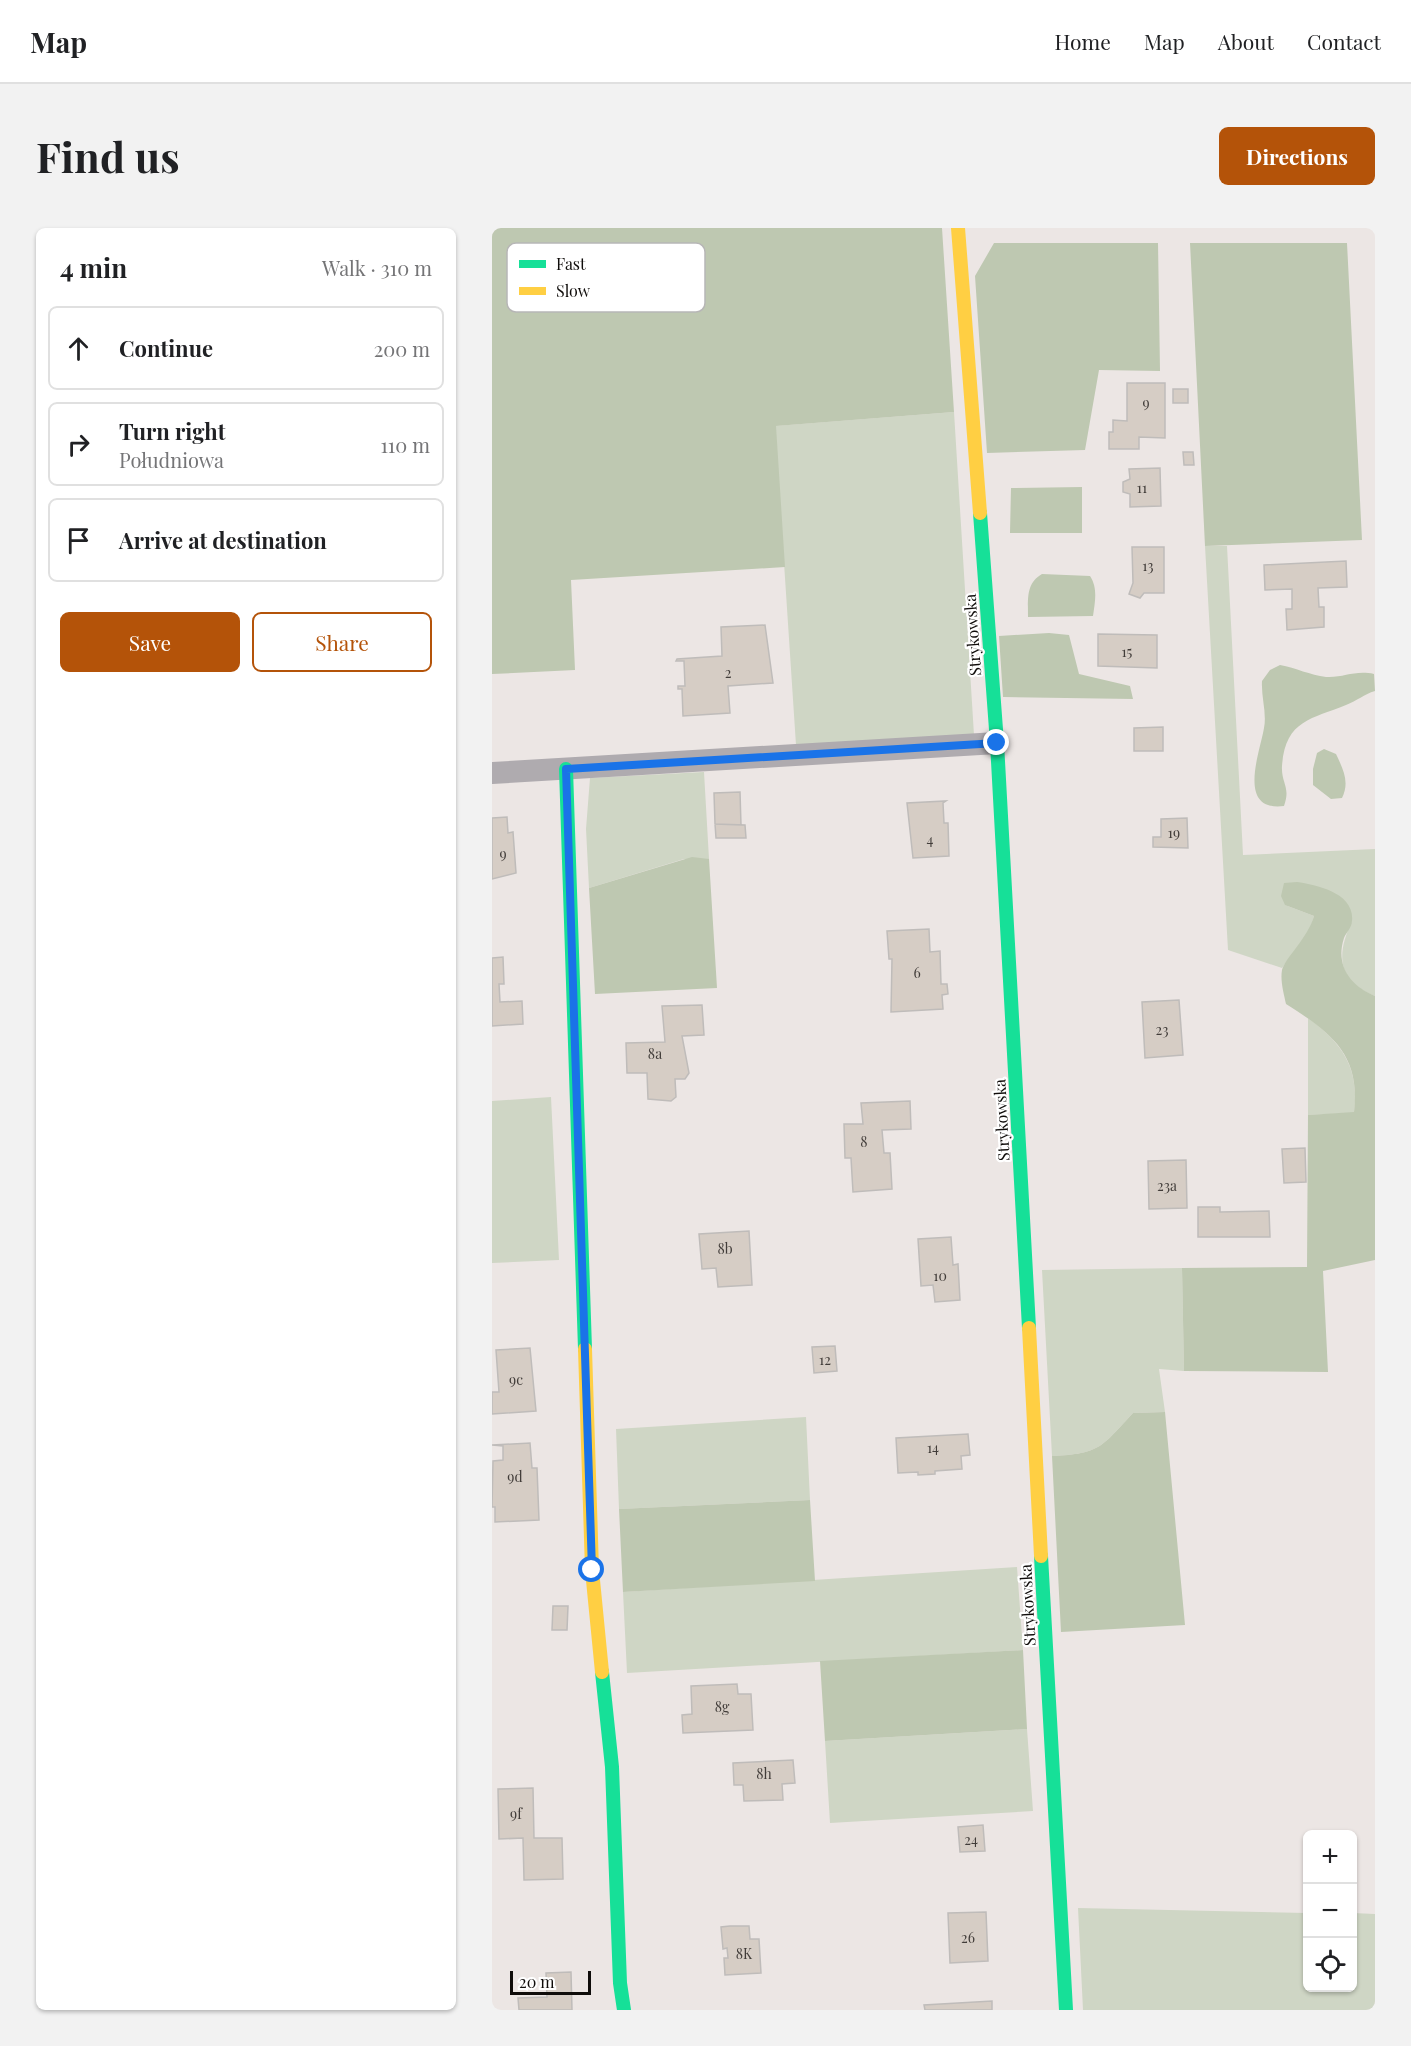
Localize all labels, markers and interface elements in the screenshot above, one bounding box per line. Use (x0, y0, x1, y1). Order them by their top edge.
text: Map (30, 23, 87, 60)
text: Home (1055, 27, 1111, 55)
text: Map (1144, 27, 1185, 55)
text: About (1218, 27, 1274, 55)
text: Contact (1307, 27, 1381, 55)
button: Directions (1219, 127, 1375, 185)
text: Find us (36, 128, 180, 184)
legend (507, 243, 705, 312)
text: 4 min (60, 250, 127, 285)
text: Fast (556, 253, 586, 274)
text: Walk · 310 m (322, 254, 432, 281)
text: Slow (556, 280, 591, 301)
icon: ahead (62, 332, 95, 365)
text: Continue (119, 333, 213, 363)
text: 200 m (374, 335, 430, 362)
house number: 9 (1142, 393, 1150, 412)
text: Turn right (119, 416, 225, 446)
icon: right (62, 428, 95, 461)
text: 110 m (380, 431, 430, 458)
text: Południowa (119, 446, 224, 473)
house number: 11 (1137, 478, 1147, 497)
icon: arrive (62, 524, 95, 557)
text: Arrive at destination (119, 525, 327, 555)
house number: 13 (1142, 556, 1154, 575)
street label: Strykowska (959, 593, 985, 677)
button: Save (60, 612, 240, 672)
button: Share (252, 612, 432, 672)
house number: 15 (1122, 642, 1133, 661)
house number: 2 (725, 663, 732, 682)
route end (983, 729, 1009, 755)
house number: 19 (1168, 823, 1180, 842)
house number: 4 (927, 830, 934, 849)
house number: 9 (499, 844, 507, 863)
house number: 6 (913, 963, 921, 982)
house number: 23 (1155, 1020, 1169, 1039)
house number: 8a (648, 1044, 662, 1063)
street label: Strykowska (988, 1078, 1014, 1162)
house number: 8 (860, 1132, 868, 1151)
house number: 23a (1157, 1176, 1177, 1195)
house number: 8b (717, 1239, 733, 1258)
house number: 10 (933, 1266, 947, 1285)
house number: 12 (819, 1350, 831, 1369)
house number: 9c (509, 1370, 523, 1389)
house number: 14 (927, 1438, 939, 1457)
house number: 9d (507, 1467, 523, 1486)
route start (578, 1556, 604, 1582)
street label: Strykowska (1014, 1563, 1040, 1647)
house number: 8g (715, 1697, 730, 1716)
house number: 8h (756, 1764, 773, 1783)
house number: 9f (510, 1804, 523, 1823)
house number: 24 (964, 1830, 978, 1849)
map controls (1303, 1830, 1357, 1992)
button: + (1303, 1830, 1357, 1884)
button: − (1303, 1884, 1357, 1938)
house number: 26 (961, 1928, 975, 1947)
button: locate (1303, 1938, 1357, 1992)
house number: 8K (736, 1944, 753, 1963)
scale bar (510, 1968, 591, 1996)
text: 20 m (519, 1971, 554, 1992)

